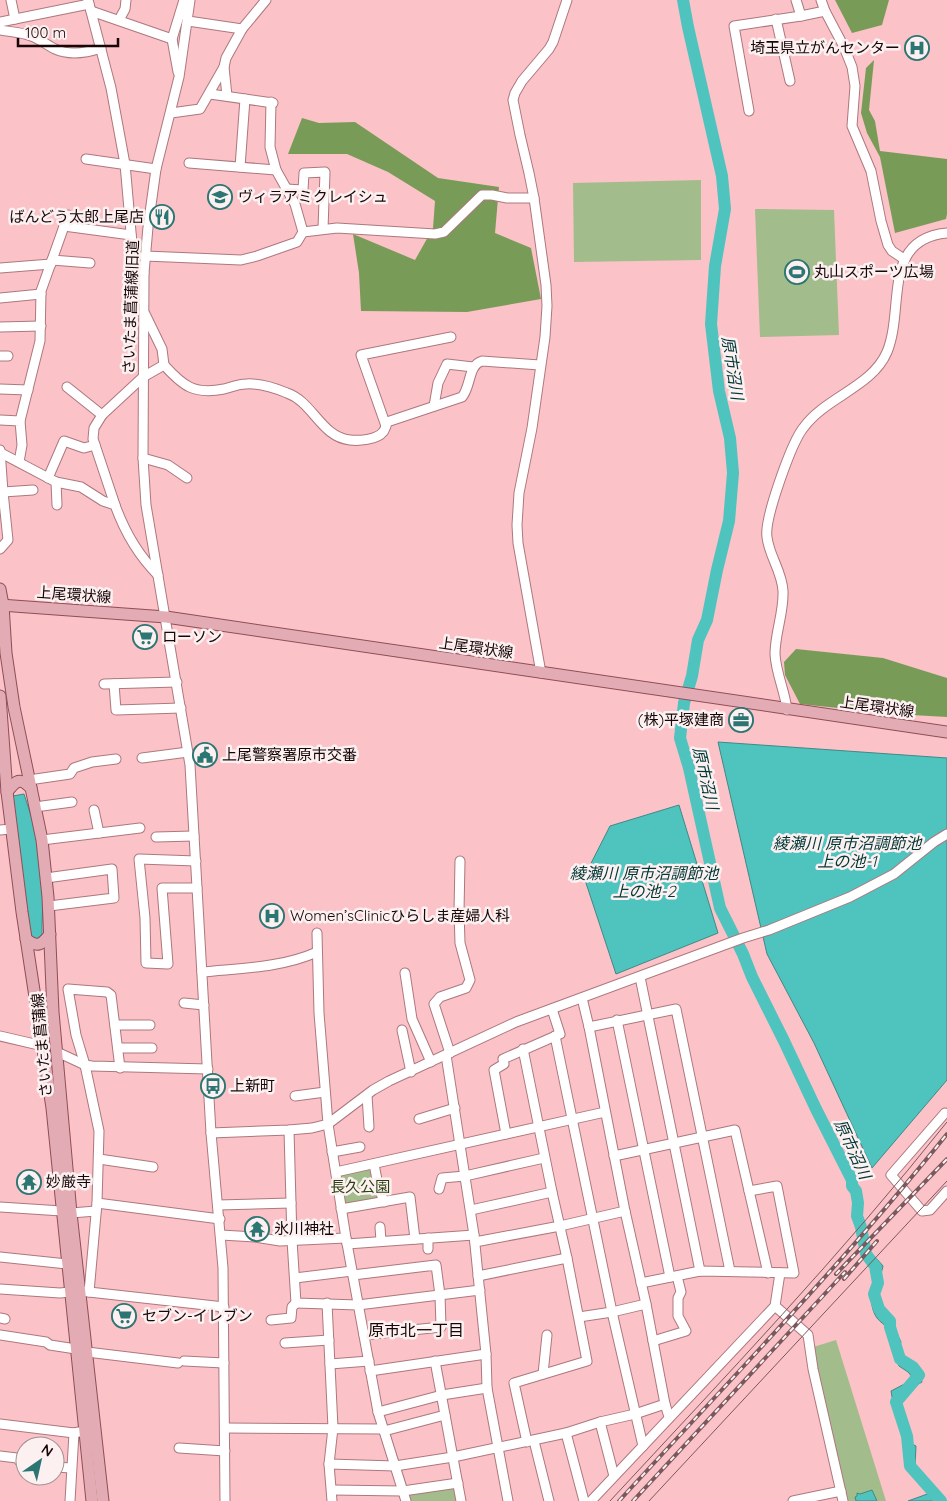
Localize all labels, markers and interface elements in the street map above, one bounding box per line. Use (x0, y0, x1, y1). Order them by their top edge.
scale bar (18, 15, 118, 47)
text: 100 m (25, 23, 66, 42)
hospital icon: 埼玉県立がんセンター (904, 35, 930, 61)
place label: 埼玉県立がんセンター (750, 38, 900, 57)
school or university icon: ヴィラアミクレイシュ (207, 184, 233, 210)
place label: ヴィラアミクレイシュ (238, 187, 388, 206)
restaurant icon: ばんどう太郎上尾店 (149, 204, 175, 230)
place label: ばんどう太郎上尾店 (9, 207, 144, 226)
street label: さいたま菖蒲線旧道 (119, 239, 142, 375)
sports icon: 丸山スポーツ広場 (784, 259, 810, 285)
place label: 丸山スポーツ広場 (814, 262, 934, 281)
water label: 原市沼川 (718, 335, 748, 403)
street label: 上尾環状線 (36, 582, 112, 607)
supermarket icon: ローソン (132, 624, 158, 650)
place label: ローソン (162, 627, 222, 646)
street label: 上尾環状線 (438, 633, 515, 662)
street label: 上尾環状線 (839, 692, 916, 721)
office icon: (株)平塚建商 (728, 707, 754, 733)
place label: (株)平塚建商 (638, 710, 724, 729)
public building icon: 上尾警察署原市交番 (192, 742, 218, 768)
place label: 上尾警察署原市交番 (222, 745, 357, 764)
water label: 原市沼川 (689, 745, 723, 813)
water label: 綾瀬川 原市沼調節池 上の池-1 (773, 833, 923, 871)
water label: 綾瀬川 原市沼調節池 上の池-2 (570, 863, 720, 901)
hospital icon: Women’sClinicひらしま産婦人科 (259, 903, 285, 929)
place label: Women’sClinicひらしま産婦人科 (290, 906, 510, 925)
street label: さいたま菖蒲線 (27, 992, 56, 1098)
bus stop icon: 上新町 (200, 1073, 226, 1099)
place label: 上新町 (230, 1076, 275, 1095)
water label: 原市沼川 (830, 1116, 876, 1184)
temple icon: 妙厳寺 (16, 1169, 42, 1195)
place label: 妙厳寺 (46, 1172, 91, 1191)
park label: 長久公園 (330, 1177, 390, 1196)
temple icon: 氷川神社 (244, 1216, 270, 1242)
place label: 氷川神社 (274, 1219, 334, 1238)
supermarket icon: セブン-イレブン (111, 1303, 137, 1329)
place label: セブン-イレブン (142, 1306, 253, 1325)
district label: 原市北一丁目 (368, 1320, 464, 1340)
north arrow (15, 1436, 65, 1486)
text: N (38, 1440, 57, 1461)

